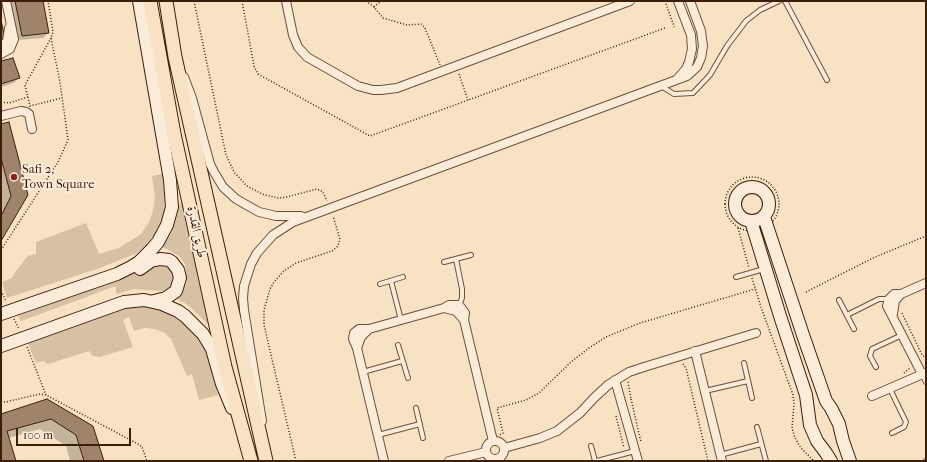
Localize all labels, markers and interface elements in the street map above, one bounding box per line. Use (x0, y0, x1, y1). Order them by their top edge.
place label: Safi 2, Town Square (22, 162, 95, 193)
marker: Safi 2, Town Square (9, 172, 19, 182)
street label: طريق القدرة (183, 205, 209, 259)
scale bar (18, 420, 133, 446)
text: 100 m (23, 428, 53, 442)

